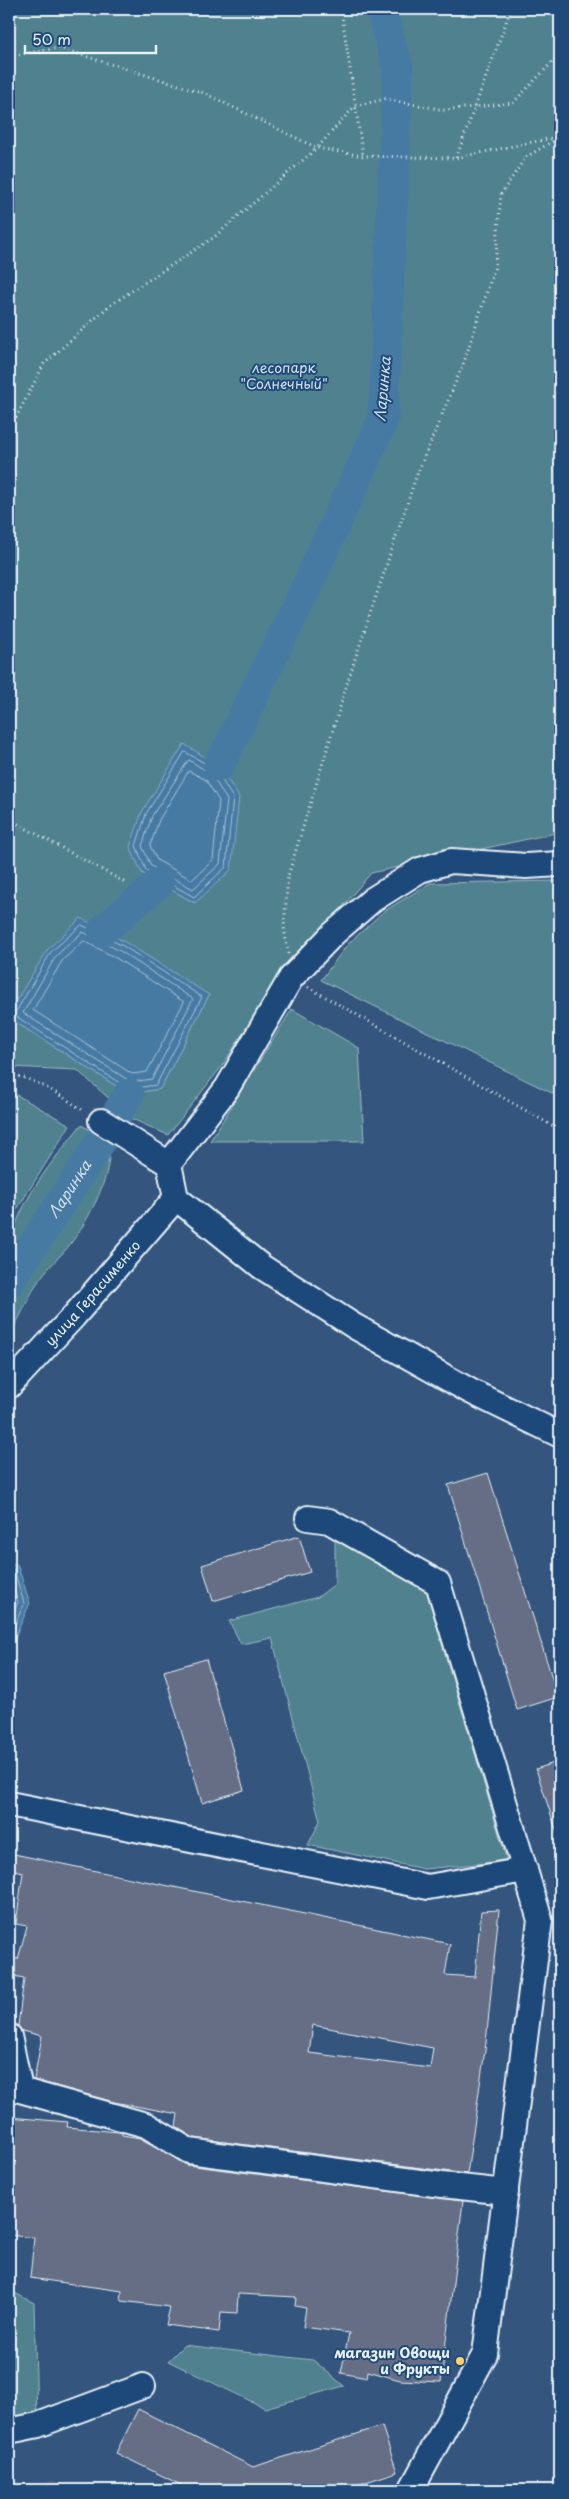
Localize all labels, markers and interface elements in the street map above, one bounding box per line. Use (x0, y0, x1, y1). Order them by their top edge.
scale bar (25, 22, 156, 54)
text: 50 m (32, 27, 71, 50)
water label: Ларинка (367, 355, 396, 422)
park label: лесопарк "Солнечный" (240, 357, 328, 394)
water label: Ларинка (41, 1154, 96, 1222)
street label: улица Герасименко (40, 1235, 145, 1351)
place label: магазин Овощи и Фрукты (334, 2342, 450, 2379)
marker: магазин Овощи и Фрукты (454, 2355, 466, 2367)

